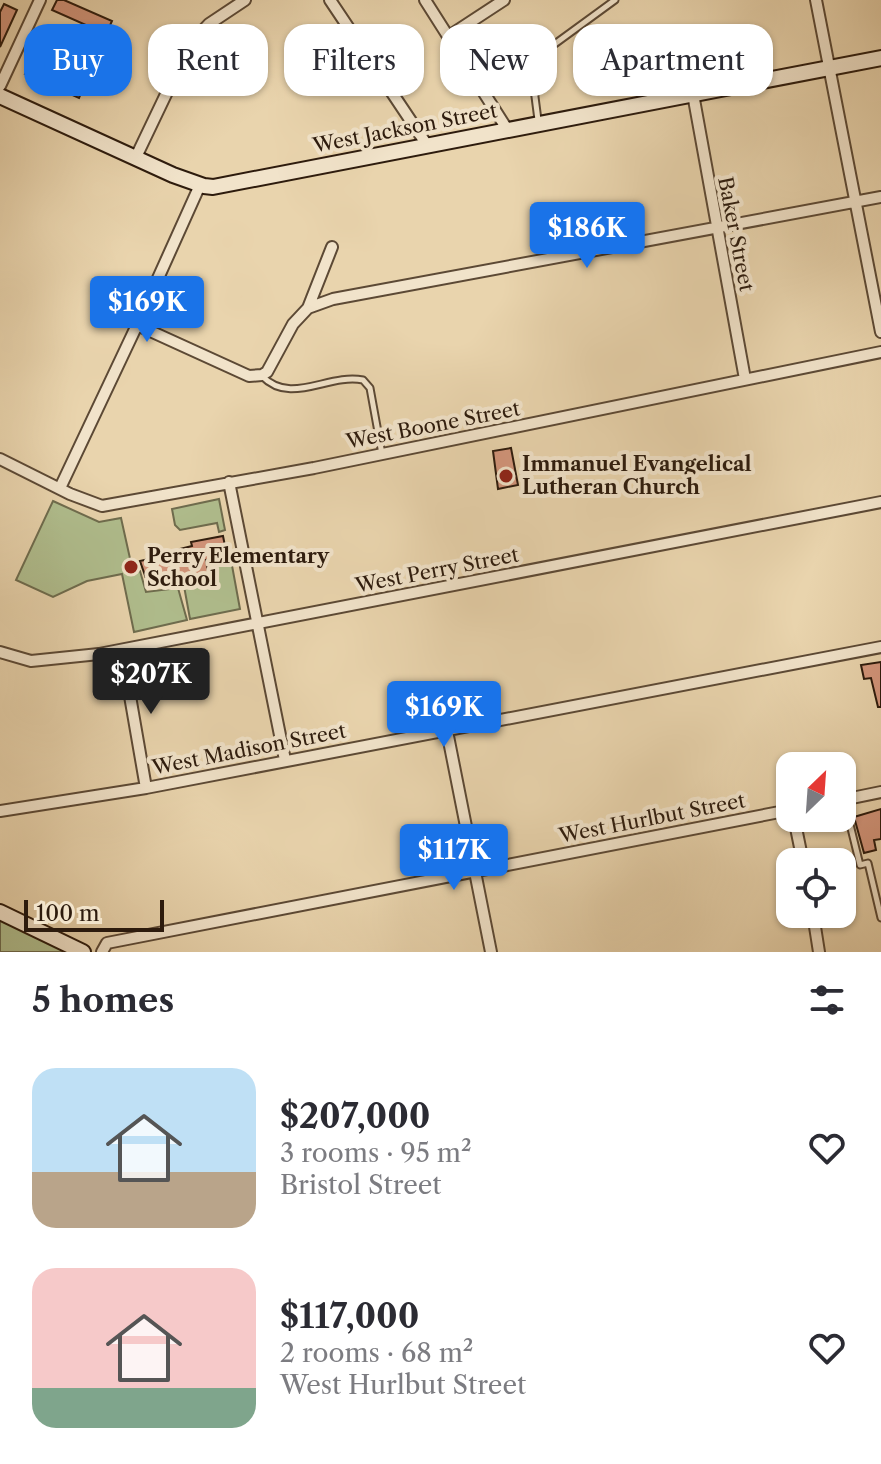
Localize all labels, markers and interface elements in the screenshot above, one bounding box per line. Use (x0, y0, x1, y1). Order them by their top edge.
chip: Buy (24, 24, 132, 96)
chip: Rent (148, 24, 268, 96)
chip: Filters (284, 24, 424, 96)
chip: New (440, 24, 557, 96)
chip: Apartment (573, 24, 773, 96)
street label: West Jackson Street (310, 98, 499, 158)
street label: Baker Street (713, 175, 759, 293)
pin: $186K (531, 202, 643, 270)
text: $186K (548, 212, 626, 244)
pin: $169K (91, 276, 203, 344)
text: $169K (108, 286, 186, 318)
street label: West Boone Street (343, 396, 522, 454)
place label: Immanuel Evangelical Lutheran Church (522, 452, 752, 499)
marker: Immanuel Evangelical Lutheran Church (497, 467, 515, 485)
street label: West Perry Street (352, 542, 521, 598)
place label: Perry Elementary School (147, 544, 330, 591)
marker: Perry Elementary School (122, 558, 140, 576)
pin: $207K (95, 648, 207, 716)
text: $207K (111, 658, 191, 690)
pin: $169K (388, 681, 500, 749)
text: $169K (405, 691, 483, 723)
street label: West Madison Street (149, 718, 348, 780)
north arrow (776, 752, 856, 832)
map controls (776, 752, 856, 928)
street label: West Hurlbut Street (556, 788, 747, 848)
pin: $117K (398, 824, 510, 892)
text: $117K (418, 834, 490, 866)
button: locate (776, 848, 856, 928)
scale bar (24, 896, 164, 932)
text: 100 m (36, 900, 99, 927)
icon: filters (805, 978, 849, 1022)
text: 5 homes (32, 979, 174, 1021)
text: $207,000 (280, 1095, 431, 1137)
icon: home (96, 1100, 192, 1196)
icon: heart (805, 1126, 849, 1170)
text: 3 rooms · 95 m² (280, 1137, 472, 1169)
text: Bristol Street (280, 1169, 442, 1201)
text: $117,000 (280, 1295, 419, 1337)
icon: home (96, 1300, 192, 1396)
icon: heart (805, 1326, 849, 1370)
text: 2 rooms · 68 m² (280, 1337, 473, 1369)
text: West Hurlbut Street (280, 1369, 526, 1401)

